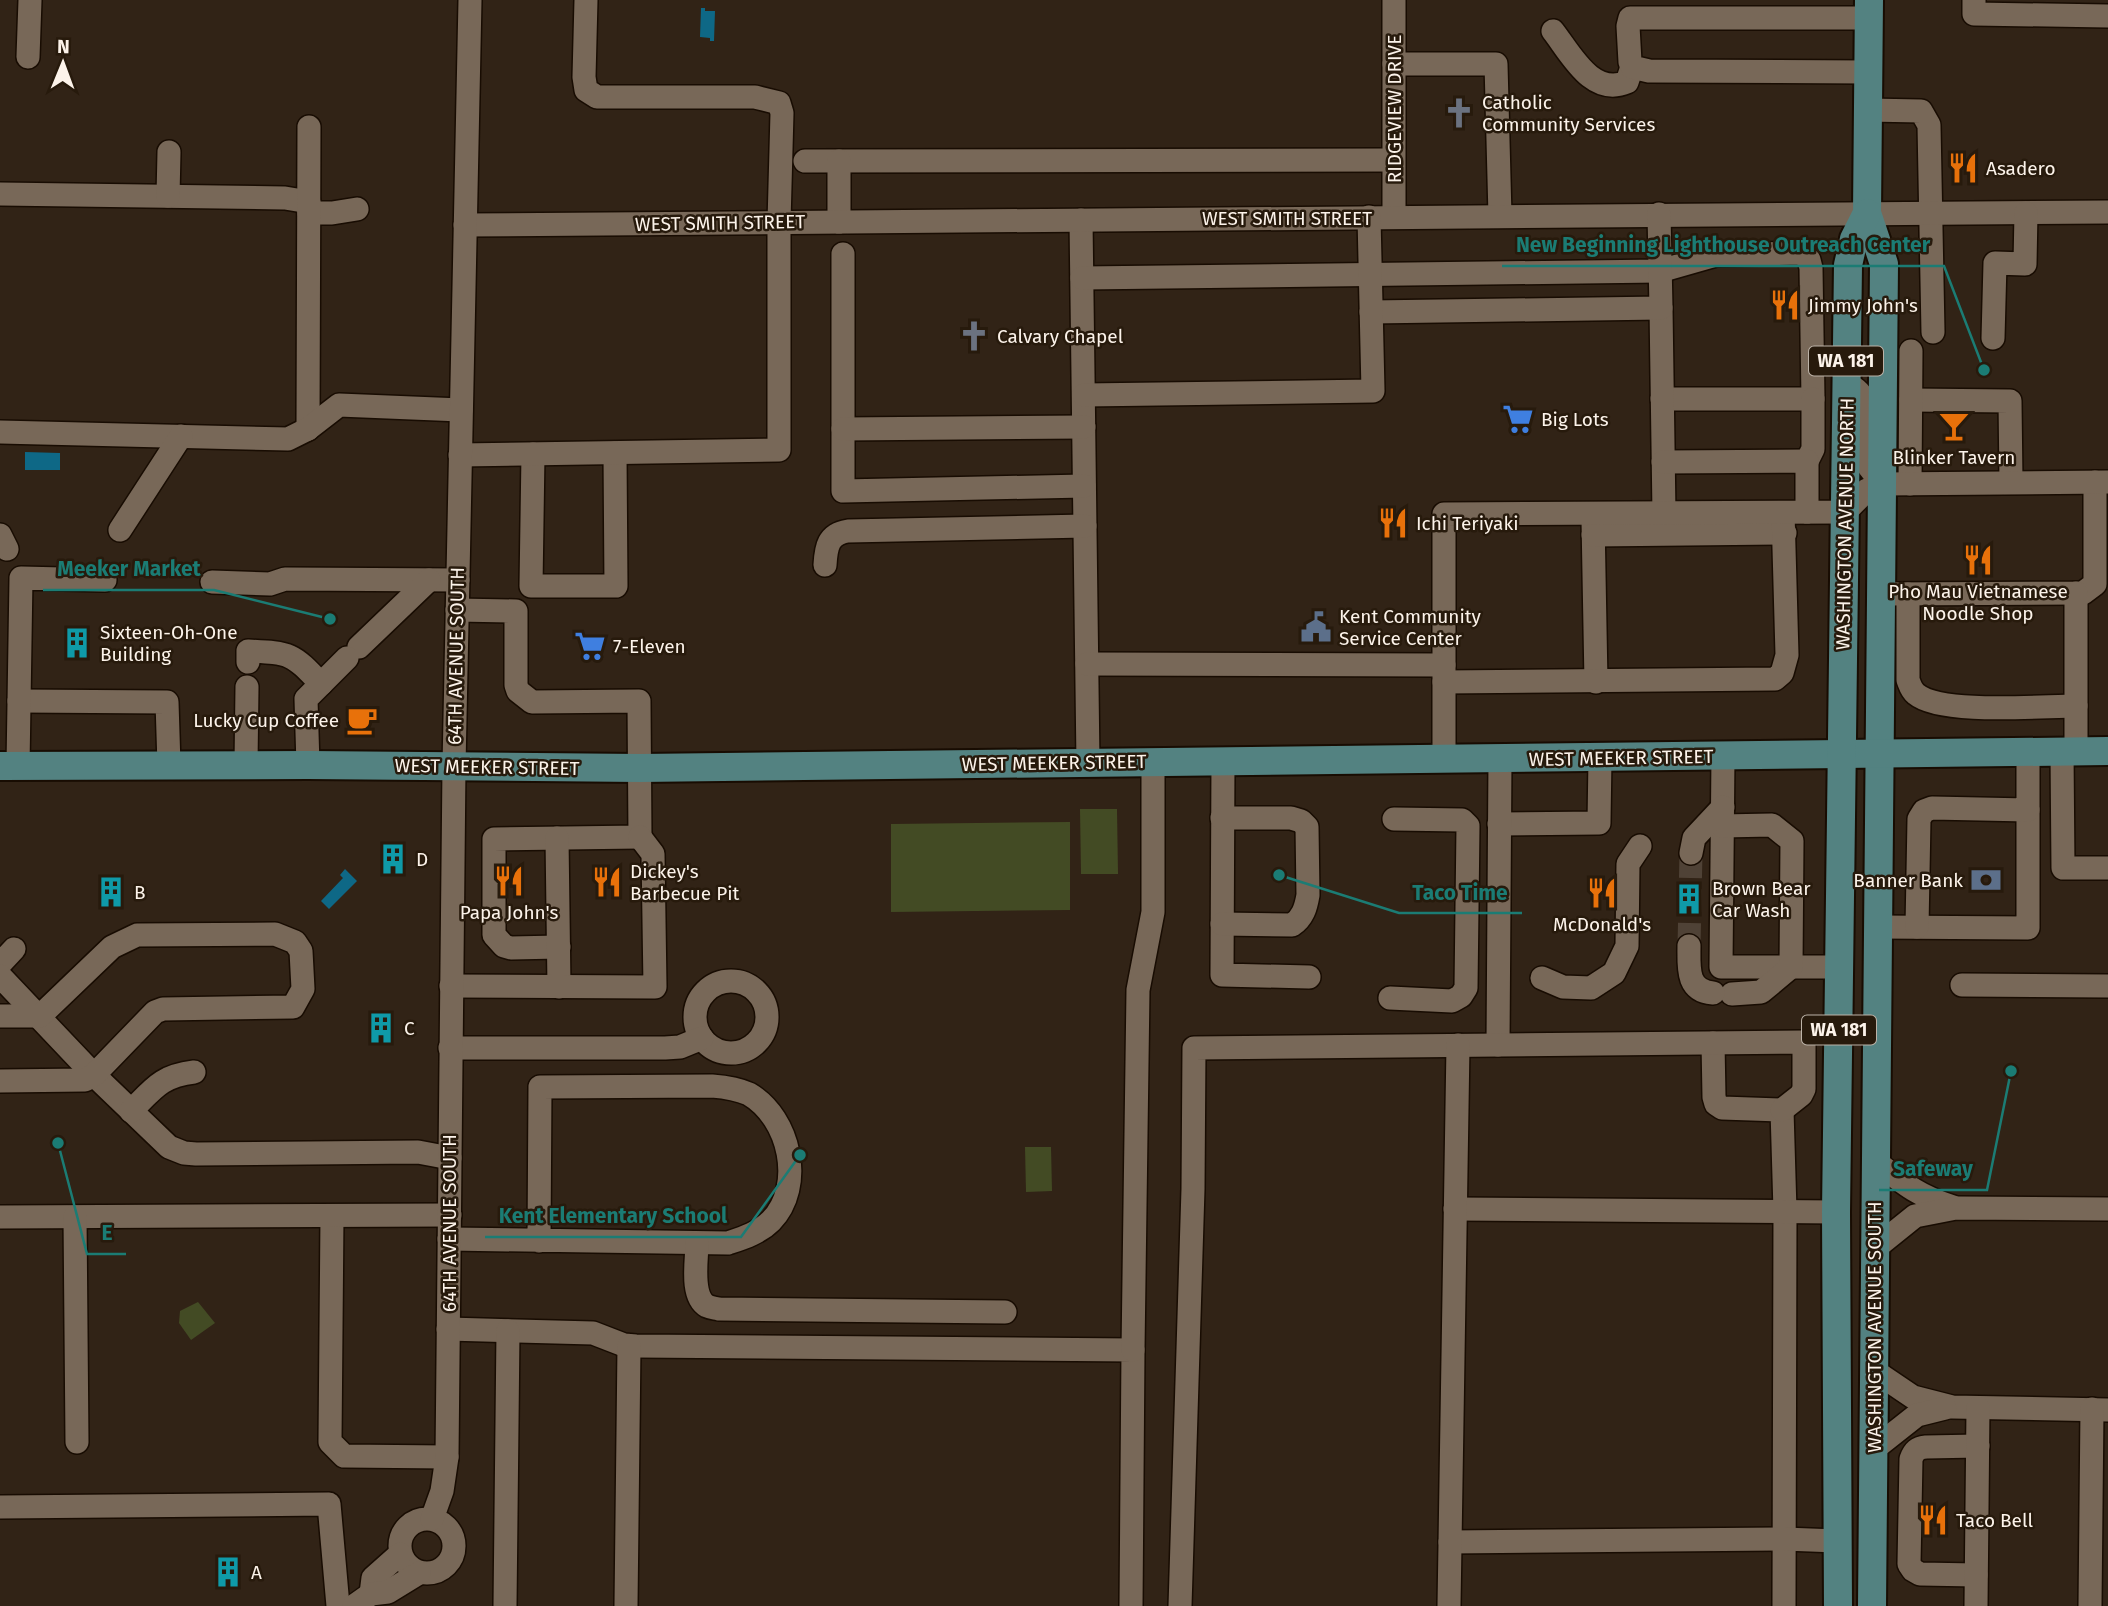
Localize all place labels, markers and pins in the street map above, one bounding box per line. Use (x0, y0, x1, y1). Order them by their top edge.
place label: Catholic Community Services (1482, 91, 1655, 136)
church icon: Catholic Community Services (1442, 96, 1476, 130)
restaurant icon: Asadero (1946, 151, 1980, 185)
place label: Asadero (1986, 157, 2055, 180)
callout: New Beginning Lighthouse Outreach Center (1502, 224, 1944, 266)
restaurant icon: Jimmy John's (1768, 288, 1802, 322)
place label: Jimmy John's (1808, 294, 1918, 317)
church icon: Calvary Chapel (957, 319, 991, 353)
place label: Calvary Chapel (997, 325, 1124, 348)
supermarket icon: Big Lots (1501, 402, 1535, 436)
place label: Big Lots (1541, 408, 1609, 431)
bar icon: Blinker Tavern (1937, 409, 1971, 443)
place label: Blinker Tavern (1893, 446, 2015, 469)
restaurant icon: Ichi Teriyaki (1376, 506, 1410, 540)
place label: Ichi Teriyaki (1416, 512, 1519, 535)
restaurant icon: Pho Mau Vietnamese Noodle Shop (1961, 543, 1995, 577)
callout: Meeker Market (43, 548, 214, 590)
place label: Pho Mau Vietnamese Noodle Shop (1888, 580, 2068, 625)
place label: Kent Community Service Center (1339, 605, 1482, 650)
public building icon: Kent Community Service Center (1299, 610, 1333, 644)
place label: Sixteen-Oh-One Building (100, 621, 238, 666)
building icon: Sixteen-Oh-One Building (60, 626, 94, 660)
supermarket icon: 7-Eleven (573, 629, 607, 663)
place label: 7-Eleven (613, 635, 686, 658)
cafe icon: Lucky Cup Coffee (345, 703, 379, 737)
place label: Lucky Cup Coffee (193, 709, 339, 732)
building icon: D (376, 842, 410, 876)
place label: D (416, 848, 428, 871)
place label: Dickey's Barbecue Pit (630, 860, 740, 905)
bank icon: Banner Bank (1969, 863, 2003, 897)
restaurant icon: Papa John's (492, 864, 526, 898)
restaurant icon: Dickey's Barbecue Pit (590, 865, 624, 899)
place label: Banner Bank (1853, 869, 1963, 892)
callout: Taco Time (1399, 871, 1522, 913)
building icon: B (94, 875, 128, 909)
restaurant icon: McDonald's (1585, 876, 1619, 910)
place label: Brown Bear Car Wash (1712, 877, 1811, 922)
place label: B (134, 881, 146, 904)
building icon: Brown Bear Car Wash (1672, 882, 1706, 916)
place label: Papa John's (460, 901, 558, 924)
place label: McDonald's (1553, 913, 1651, 936)
building icon: C (364, 1011, 398, 1045)
place label: C (404, 1017, 415, 1040)
callout: Safeway (1879, 1148, 1987, 1190)
callout: Kent Elementary School (485, 1195, 741, 1237)
callout: E (87, 1212, 126, 1254)
restaurant icon: Taco Bell (1916, 1503, 1950, 1537)
place label: Taco Bell (1956, 1509, 2034, 1532)
building icon: A (211, 1555, 245, 1589)
place label: A (251, 1561, 262, 1584)

